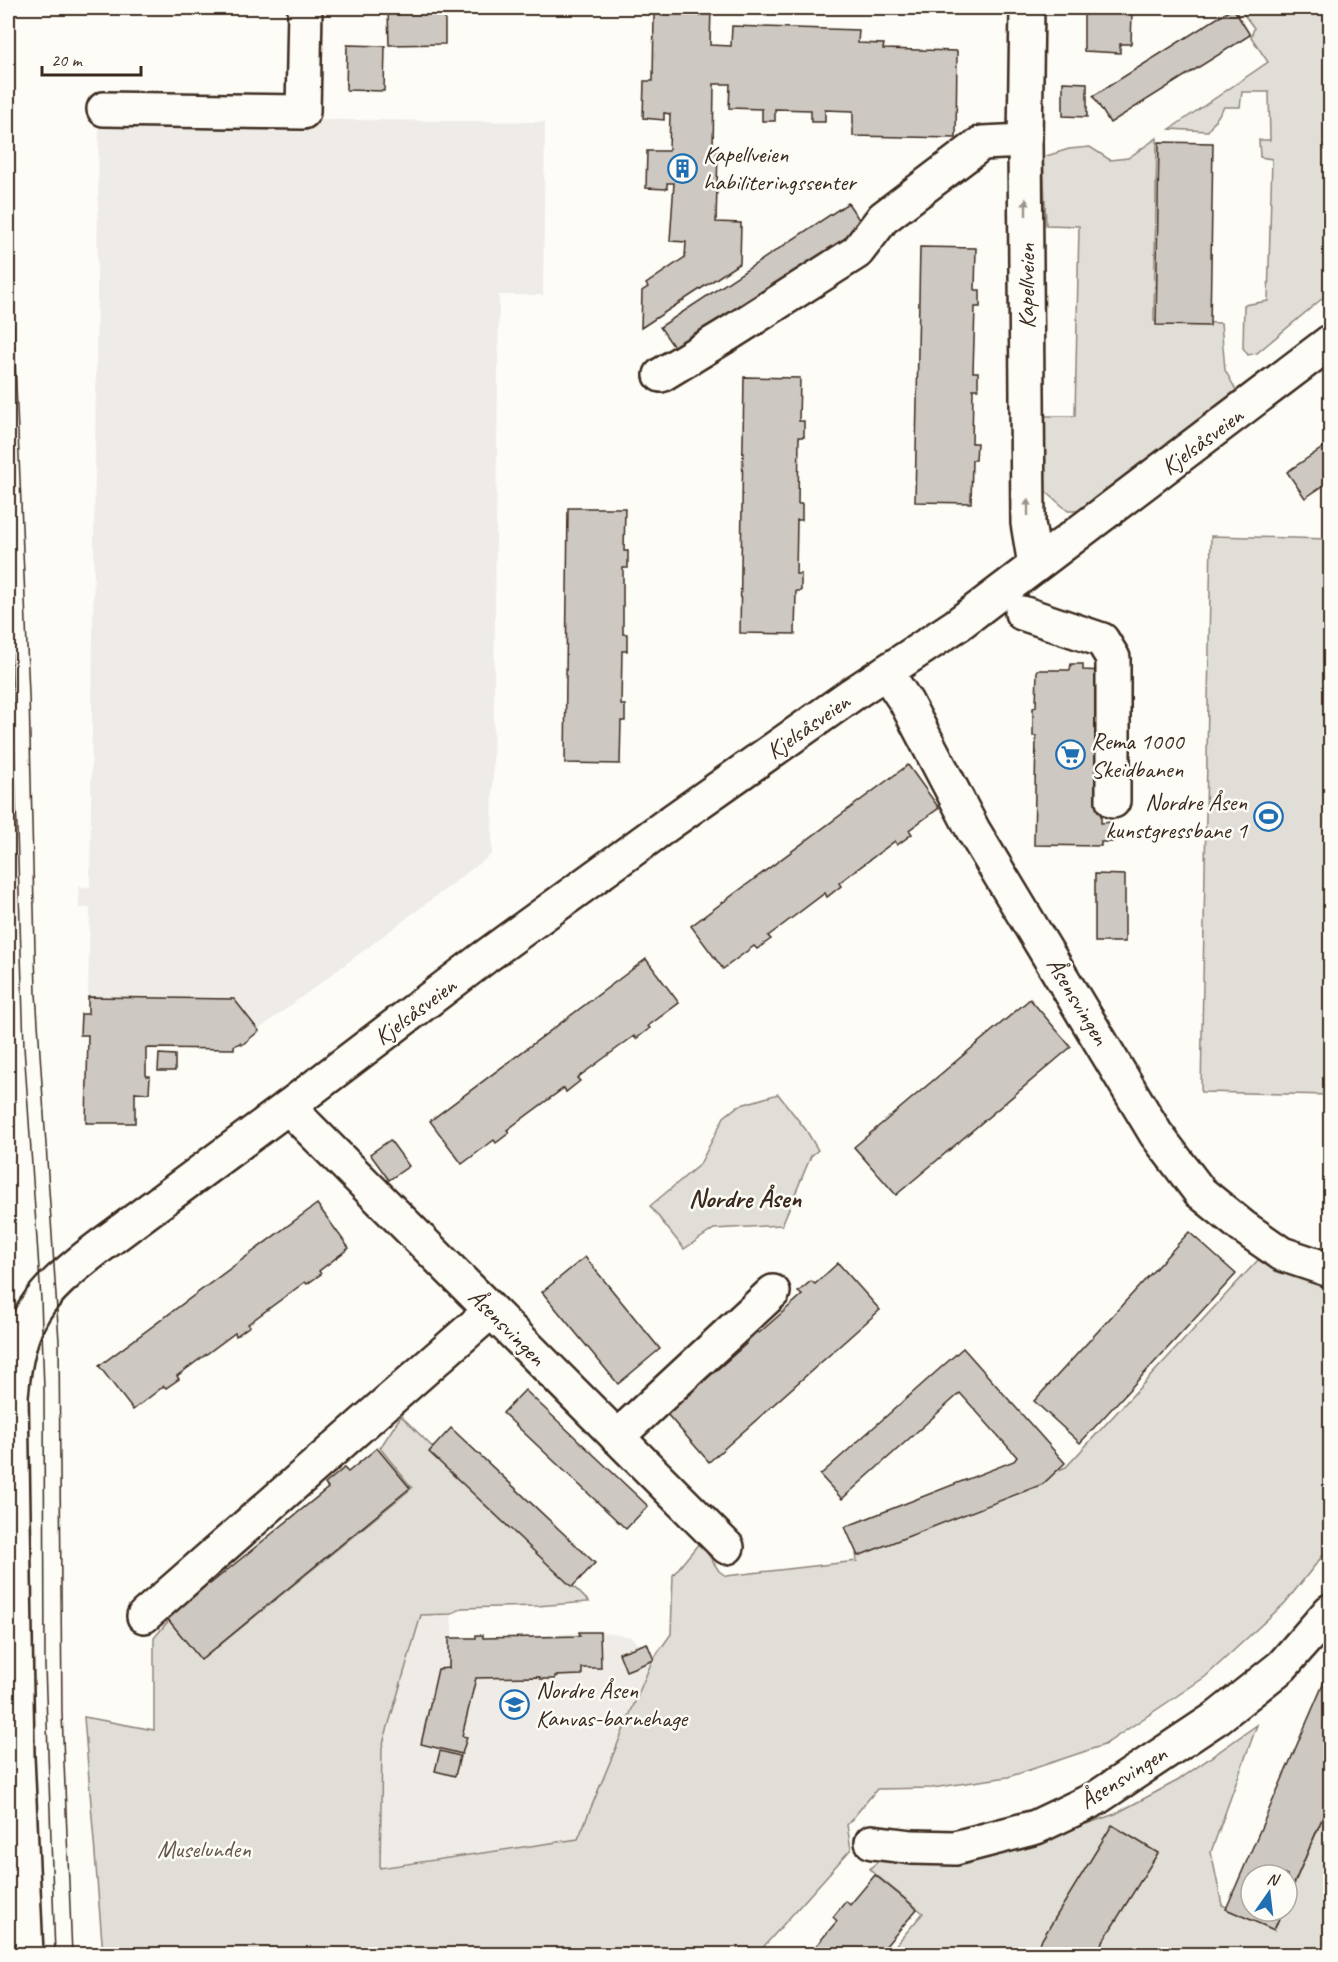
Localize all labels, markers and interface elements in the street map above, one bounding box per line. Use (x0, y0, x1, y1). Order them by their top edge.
scale bar (42, 39, 141, 77)
text: 20 m (51, 49, 84, 71)
place label: Kapellveien habiliteringssenter (703, 139, 858, 197)
building icon: Kapellveien habiliteringssenter (666, 152, 698, 184)
one-way arrow (1021, 197, 1031, 216)
street label: Kapellveien (1011, 243, 1041, 329)
street label: Kjelsåsveien (1155, 400, 1250, 482)
one-way arrow (1023, 497, 1033, 516)
street label: Kjelsåsveien (760, 686, 857, 766)
place label: Rema 1000 Skeidbanen (1091, 726, 1186, 784)
supermarket icon: Rema 1000 Skeidbanen (1054, 739, 1086, 771)
place label: Nordre Åsen kunstgressbane 1 (1105, 787, 1248, 845)
sports icon: Nordre Åsen kunstgressbane 1 (1252, 800, 1284, 832)
street label: Åsensvingen (1040, 952, 1117, 1051)
street label: Kjelsåsveien (368, 970, 463, 1052)
district label: Nordre Åsen (689, 1182, 802, 1215)
street label: Åsensvingen (462, 1282, 553, 1373)
place label: Nordre Åsen Kanvas-barnehage (536, 1675, 689, 1733)
school or university icon: Nordre Åsen Kanvas-barnehage (499, 1688, 531, 1720)
street label: Åsensvingen (1074, 1738, 1173, 1816)
park label: Muselunden (157, 1834, 251, 1864)
north arrow (1239, 1863, 1299, 1923)
text: N (1265, 1869, 1283, 1891)

